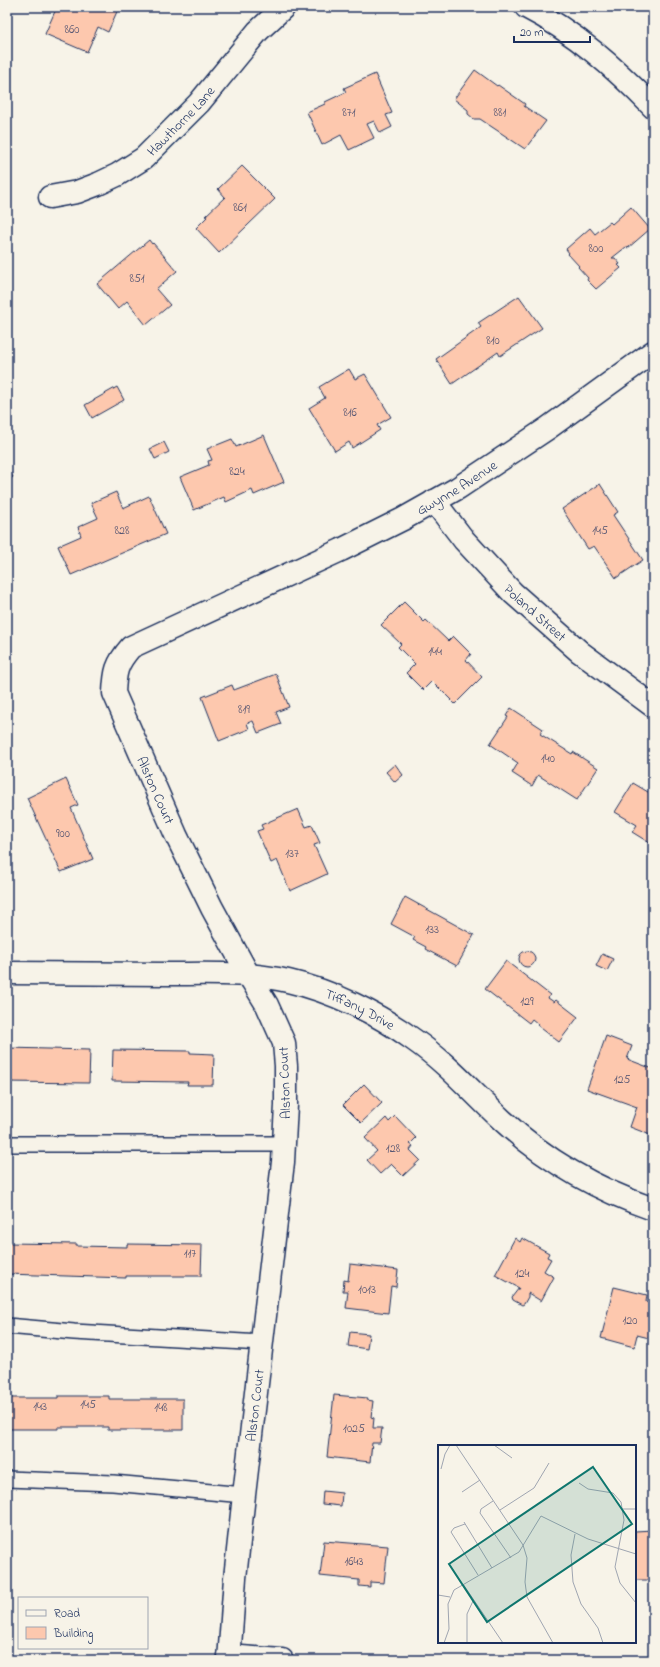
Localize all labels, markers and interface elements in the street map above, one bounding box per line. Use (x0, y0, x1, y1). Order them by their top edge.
scale bar (514, 18, 590, 44)
house number: 860 (65, 21, 79, 39)
text: 20 m (520, 24, 543, 42)
street label: Hawthorne Lane (143, 82, 221, 162)
house number: 871 (342, 104, 356, 122)
house number: 881 (494, 104, 507, 122)
house number: 861 (233, 199, 247, 217)
house number: 800 (589, 240, 603, 258)
house number: 851 (129, 270, 145, 288)
house number: 810 (486, 332, 500, 350)
house number: 816 (343, 404, 358, 422)
street label: Gwynne Avenue (413, 455, 502, 521)
house number: 824 (229, 463, 245, 481)
house number: 828 (115, 522, 130, 540)
house number: 145 (592, 522, 608, 540)
street label: Poland Street (498, 580, 571, 647)
house number: 144 (428, 643, 442, 661)
house number: 819 (238, 701, 250, 719)
house number: 140 (541, 750, 555, 768)
street label: Alston Court (130, 753, 179, 828)
house number: 900 (56, 825, 70, 843)
house number: 137 (285, 845, 299, 863)
house number: 133 (425, 921, 439, 939)
street label: Tiffany Drive (322, 984, 399, 1037)
house number: 129 (520, 993, 534, 1011)
street label: Alston Court (274, 1046, 297, 1120)
house number: 125 (614, 1071, 630, 1089)
house number: 128 (386, 1140, 401, 1158)
house number: 117 (184, 1245, 196, 1263)
house number: 124 (515, 1265, 529, 1283)
house number: 1013 (358, 1281, 376, 1299)
house number: 120 (623, 1312, 637, 1330)
street label: Alston Court (241, 1368, 271, 1443)
house number: 145 (80, 1396, 96, 1414)
house number: 143 (33, 1398, 47, 1416)
house number: 148 (154, 1399, 168, 1417)
house number: 1025 (343, 1420, 365, 1438)
inset map (438, 1445, 636, 1643)
house number: 1643 (345, 1553, 364, 1571)
legend (18, 1597, 148, 1649)
text: Road (54, 1605, 80, 1623)
text: Building (53, 1625, 93, 1644)

